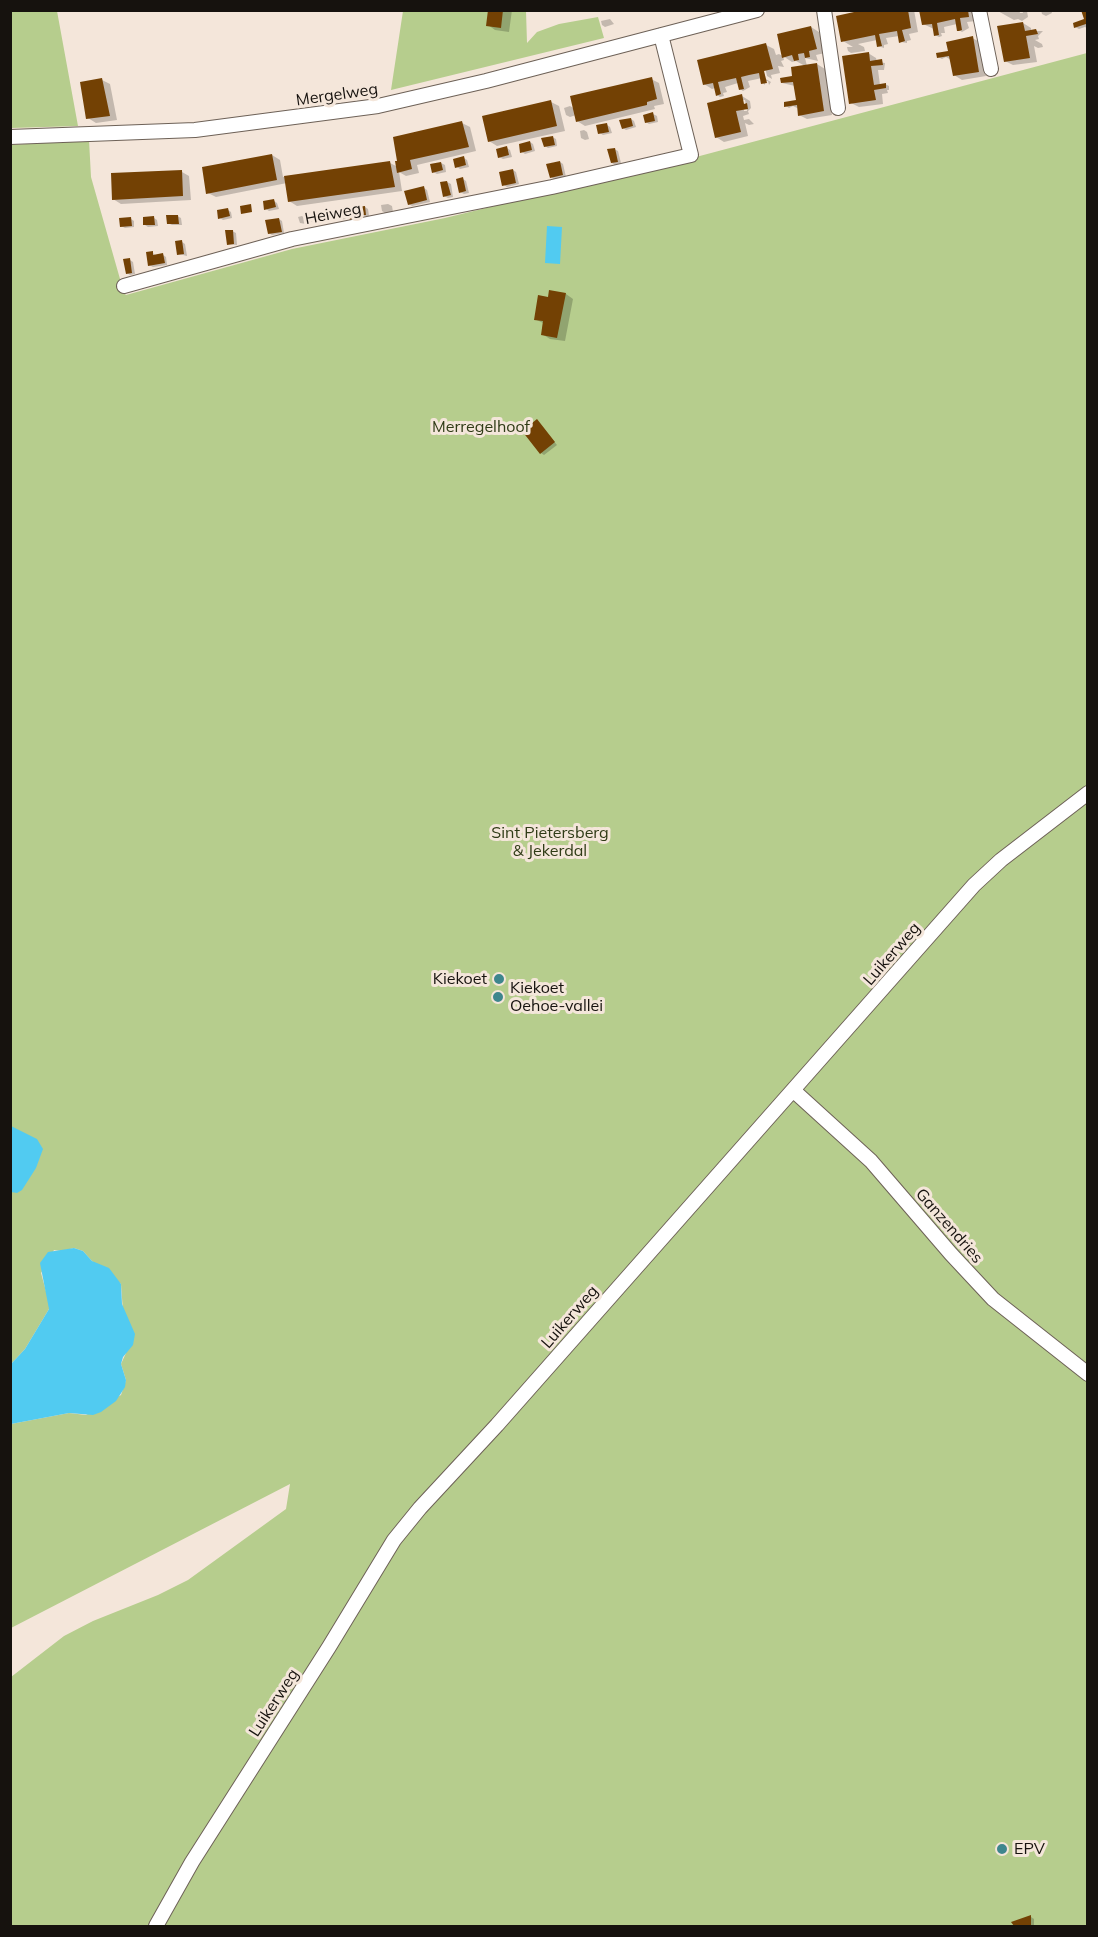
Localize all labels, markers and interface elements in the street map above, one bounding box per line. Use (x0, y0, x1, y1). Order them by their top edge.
street label: Mergelweg (295, 80, 379, 110)
street label: Heiweg (303, 199, 363, 229)
park label: Merregelhoof (432, 417, 530, 437)
park label: Sint Pietersberg & Jekerdal (491, 823, 609, 861)
street label: Luikerweg (860, 919, 924, 989)
place label: Kiekoet (433, 969, 487, 989)
marker: Kiekoet (492, 972, 506, 986)
place label: Kiekoet Oehoe-vallei (510, 978, 603, 1016)
marker: Kiekoet Oehoe-vallei (491, 990, 505, 1004)
street label: Ganzendries (911, 1185, 987, 1267)
street label: Luikerweg (538, 1282, 602, 1352)
street label: Luikerweg (245, 1666, 303, 1740)
place label: EPV (1014, 1839, 1045, 1859)
marker: EPV (995, 1842, 1009, 1856)

